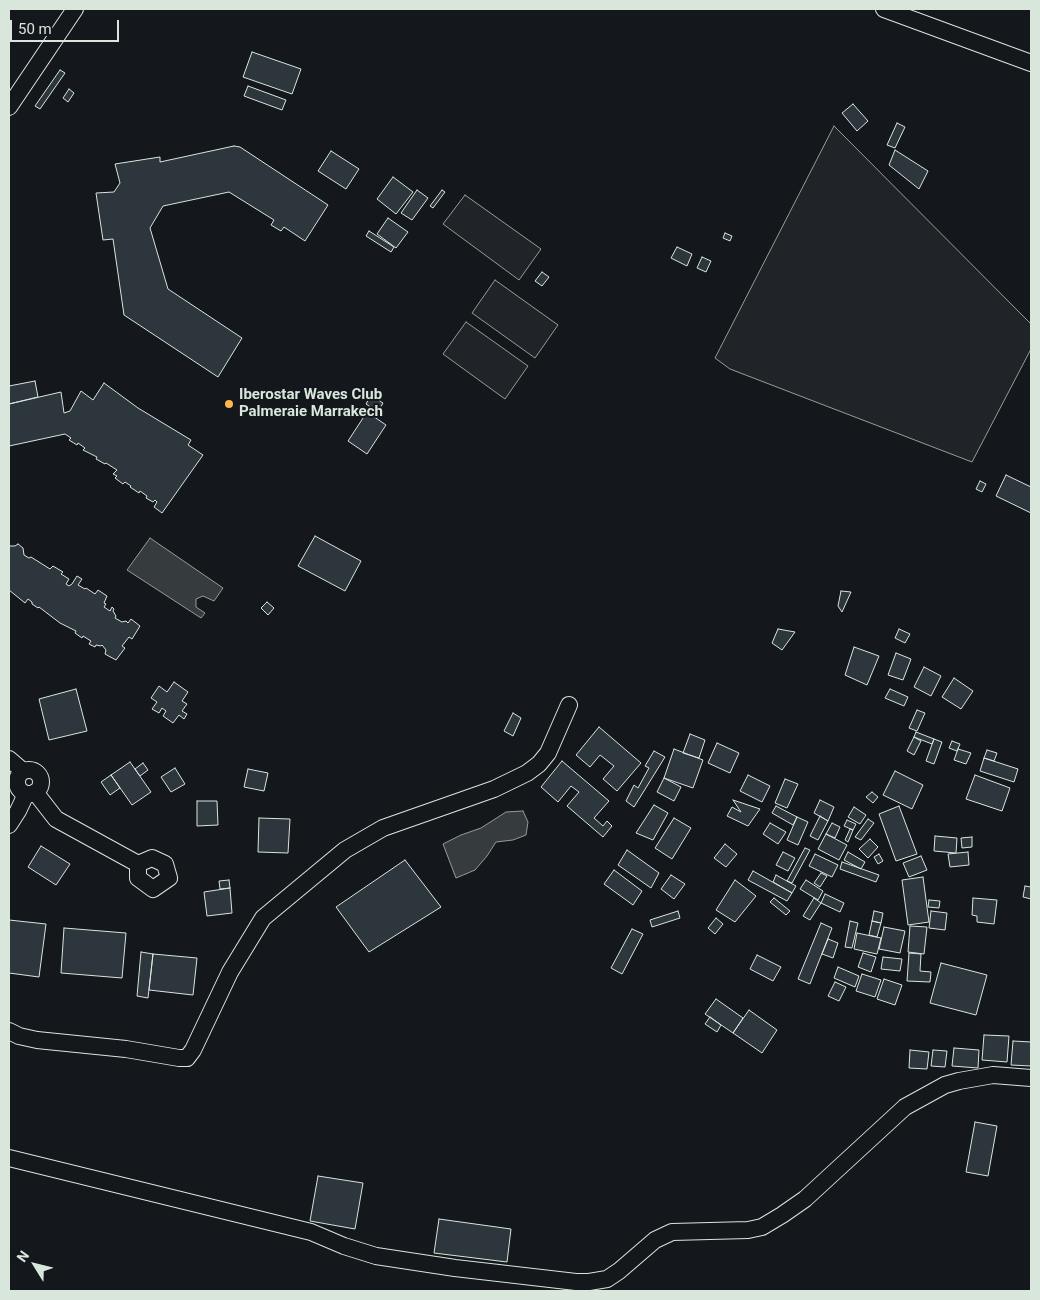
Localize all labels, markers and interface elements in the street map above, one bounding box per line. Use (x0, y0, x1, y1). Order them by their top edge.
scale bar (12, 10, 121, 42)
text: 50 m (18, 20, 52, 38)
place label: Iberostar Waves Club Palmeraie Marrakech (239, 386, 383, 421)
marker: Iberostar Waves Club Palmeraie Marrakech (223, 398, 235, 410)
north arrow (10, 1240, 60, 1290)
text: N (13, 1247, 32, 1265)

